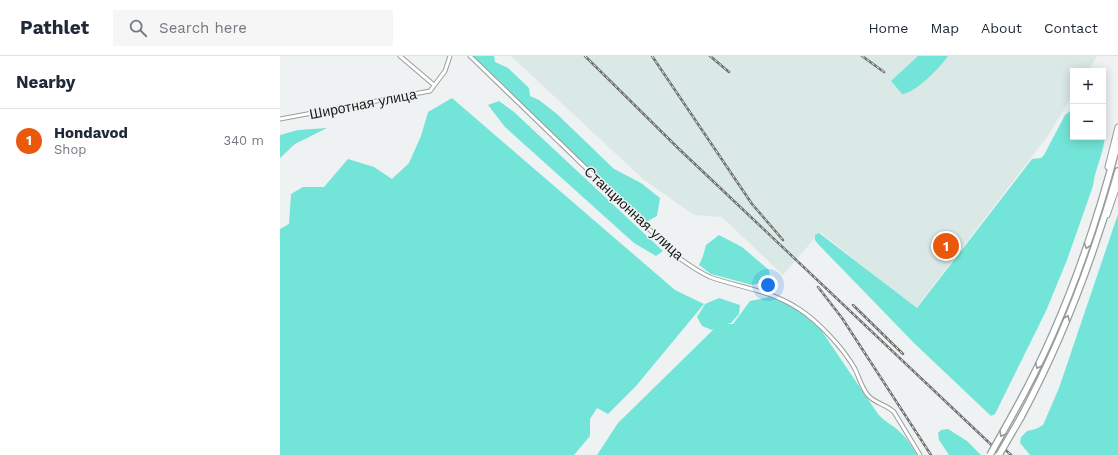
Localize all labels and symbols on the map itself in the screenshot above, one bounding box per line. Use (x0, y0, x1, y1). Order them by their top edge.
street label: Широтная улица (308, 86, 418, 122)
street label: Станционная улица (581, 163, 687, 263)
pin: 1 (933, 231, 959, 261)
one-way arrow (1083, 242, 1092, 249)
your location (758, 275, 778, 295)
one-way arrow (1063, 315, 1071, 322)
one-way arrow (1035, 362, 1043, 370)
one-way arrow (999, 430, 1006, 437)

